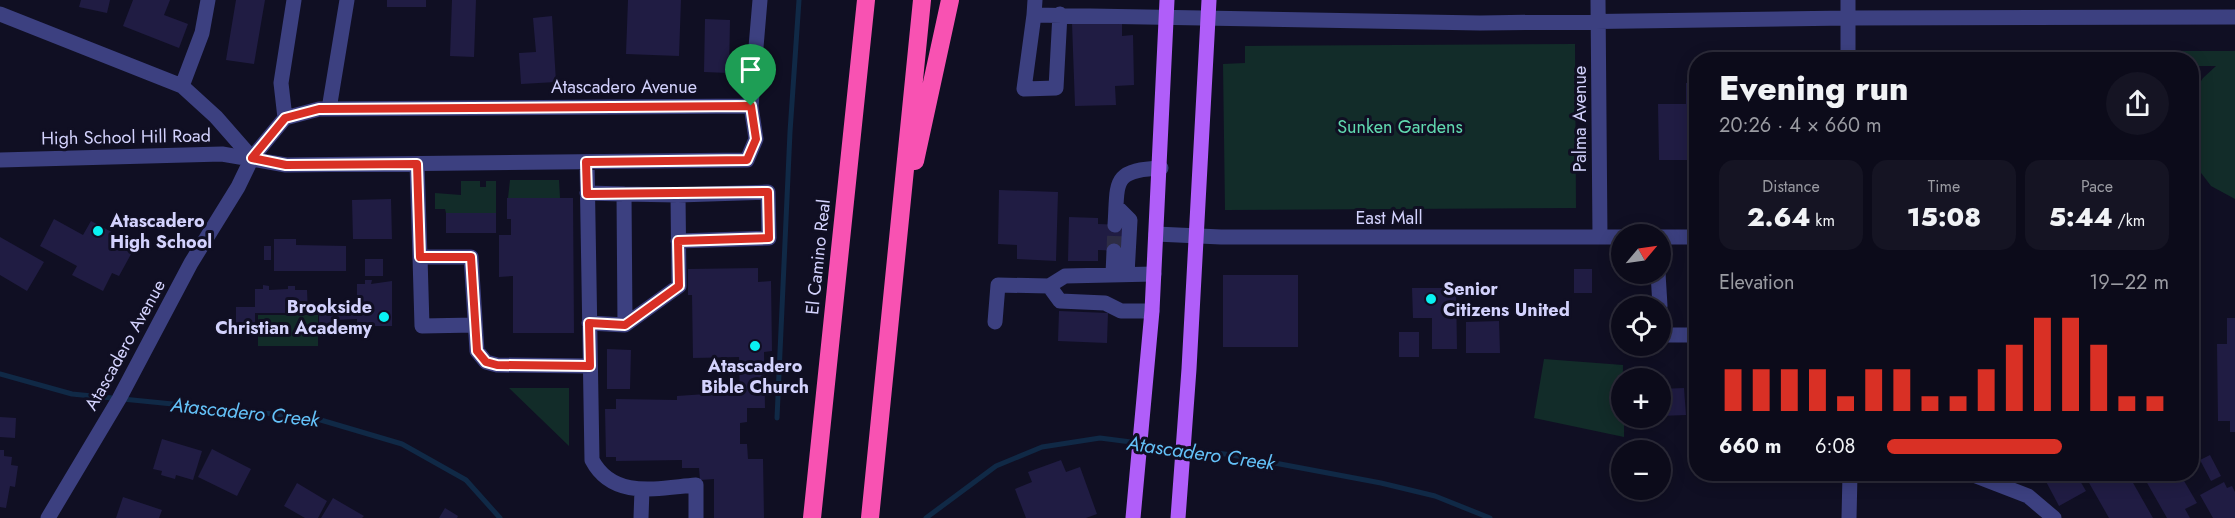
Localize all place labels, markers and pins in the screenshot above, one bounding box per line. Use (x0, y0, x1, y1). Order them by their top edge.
pin (725, 44, 776, 106)
place label: Atascadero High School (109, 208, 212, 255)
marker: Atascadero High School (91, 224, 105, 238)
place label: Senior Citizens United (1443, 276, 1570, 323)
marker: Senior Citizens United (1424, 292, 1438, 306)
place label: Brookside Christian Academy (215, 294, 373, 341)
marker: Brookside Christian Academy (377, 310, 391, 324)
marker: Atascadero Bible Church (748, 339, 762, 353)
place label: Atascadero Bible Church (701, 353, 809, 400)

